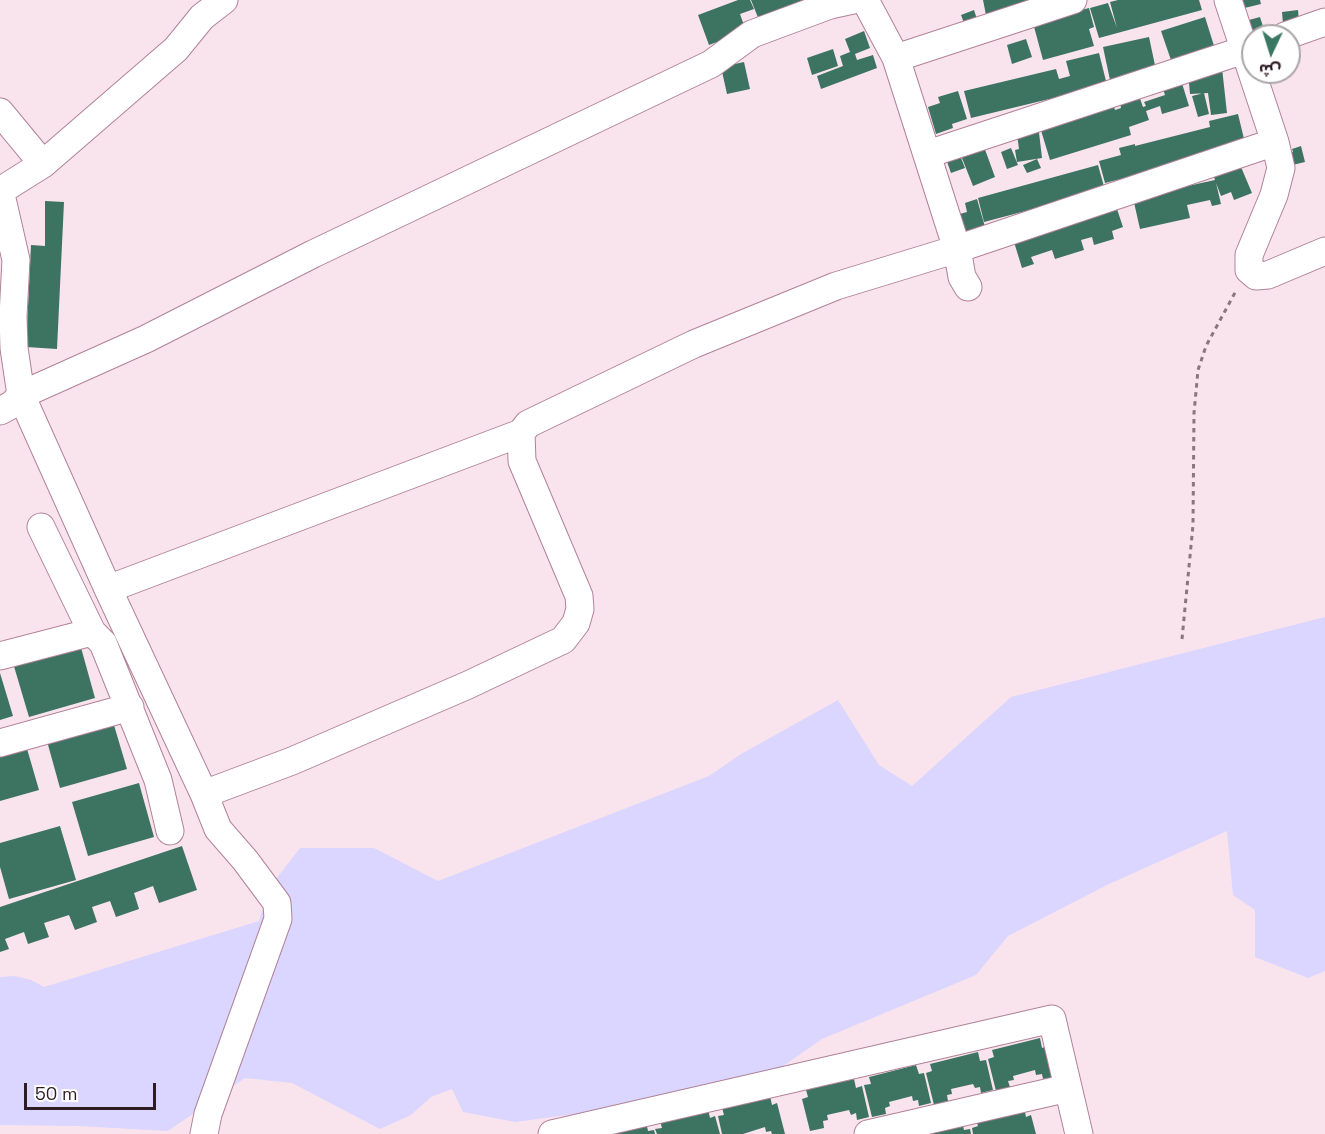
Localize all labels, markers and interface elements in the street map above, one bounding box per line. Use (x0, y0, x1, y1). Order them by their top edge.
north arrow (1241, 24, 1301, 84)
text: ش (1258, 59, 1282, 82)
scale bar (27, 1071, 159, 1109)
text: 50 m (35, 1082, 77, 1105)

